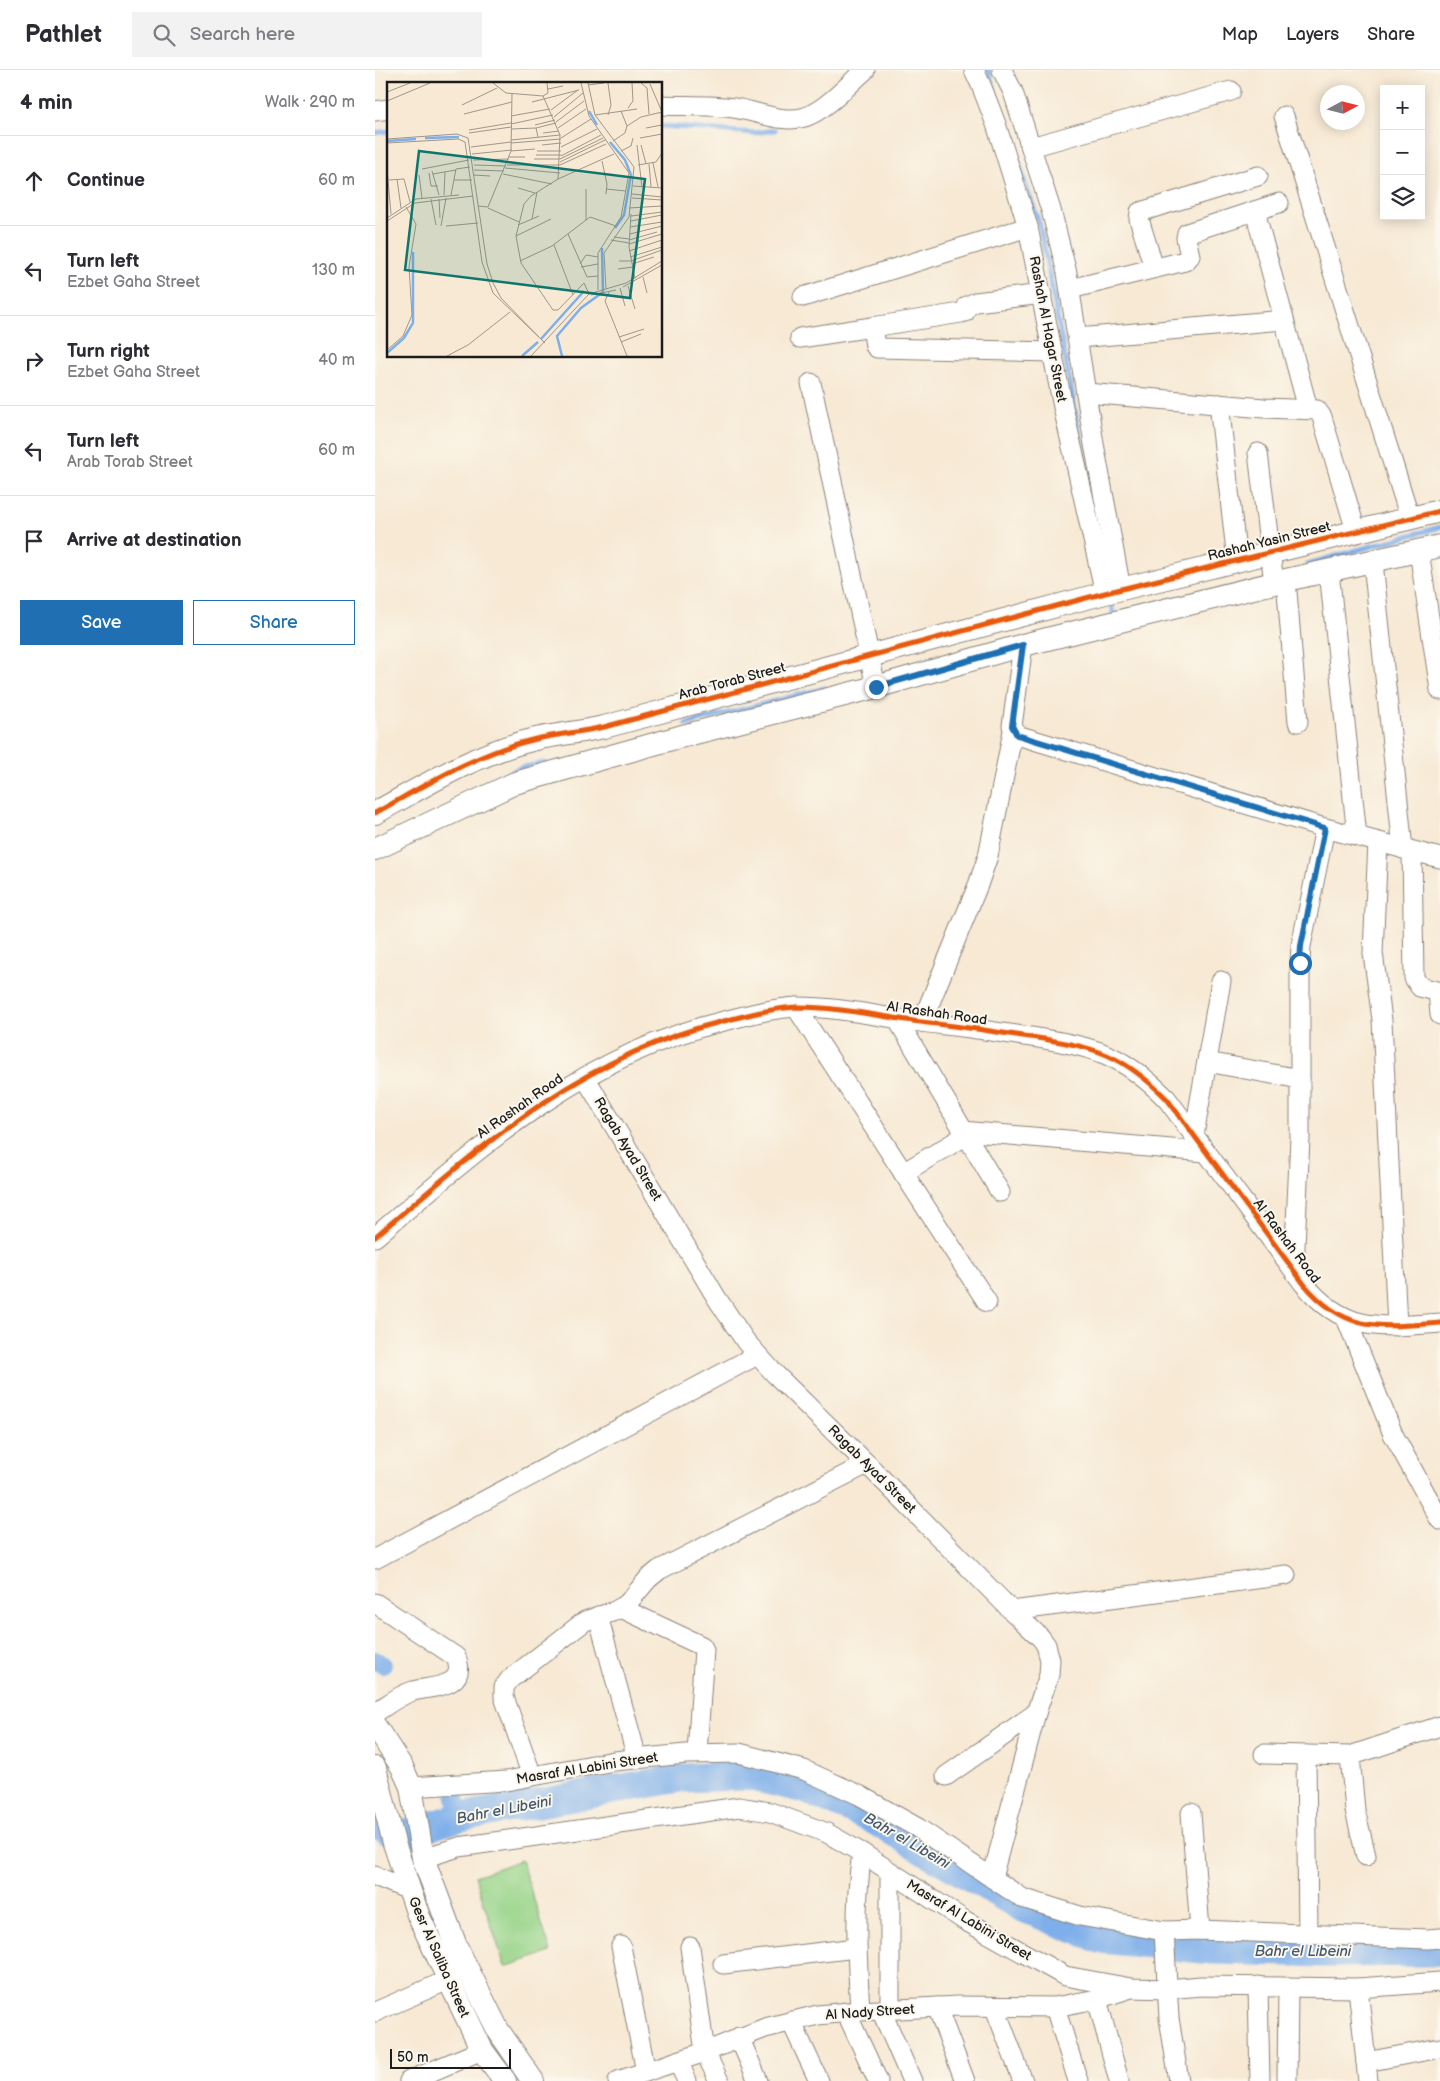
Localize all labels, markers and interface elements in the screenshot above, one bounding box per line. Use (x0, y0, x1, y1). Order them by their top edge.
search box (132, 12, 482, 57)
text: Pathlet (25, 20, 102, 49)
icon: search (150, 21, 178, 49)
text: Search here (190, 23, 295, 46)
text: Map (1222, 24, 1258, 45)
text: Layers (1286, 24, 1339, 45)
text: Share (1367, 24, 1415, 45)
inset map (387, 82, 663, 358)
north arrow (1320, 85, 1365, 130)
map controls (1380, 85, 1425, 220)
button: + (1380, 85, 1425, 130)
text: 4 min (20, 90, 73, 115)
text: Walk · 290 m (265, 93, 355, 112)
button: − (1380, 130, 1425, 175)
icon: ahead (20, 167, 48, 195)
text: Continue (67, 169, 145, 192)
text: 60 m (318, 171, 355, 190)
button: layers (1380, 175, 1425, 220)
text: Turn left (67, 250, 139, 273)
street label: Rashah Al Hagar Street (1025, 254, 1071, 404)
icon: left (20, 257, 48, 285)
text: 130 m (312, 261, 355, 280)
text: Ezbet Gaha Street (67, 273, 200, 292)
text: Turn right (67, 340, 150, 363)
icon: right (20, 347, 48, 375)
text: 40 m (318, 351, 355, 370)
text: Ezbet Gaha Street (67, 363, 200, 382)
text: Turn left (67, 430, 139, 453)
icon: left (20, 437, 48, 465)
text: 60 m (318, 441, 355, 460)
text: Arab Torab Street (67, 453, 193, 472)
street label: Rashah Yasin Street (1206, 517, 1333, 564)
icon: arrive (20, 527, 48, 555)
text: Arrive at destination (67, 529, 242, 552)
button: Save (20, 600, 183, 645)
button: Share (193, 600, 355, 645)
street label: Arab Torab Street (677, 658, 788, 703)
route end (865, 676, 888, 699)
route start (1289, 952, 1312, 975)
street label: Al Rashah Road (886, 998, 988, 1028)
street label: Al Rashah Road (474, 1070, 566, 1142)
street label: Ragab Ayad Street (590, 1094, 666, 1204)
street label: Al Rashah Road (1250, 1195, 1324, 1287)
street label: Ragab Ayad Street (824, 1421, 920, 1517)
street label: Masraf Al Labini Street (515, 1748, 660, 1788)
water label: Bahr el Libeini (455, 1791, 554, 1829)
water label: Bahr el Libeini (861, 1809, 954, 1874)
street label: Masraf Al Labini Street (903, 1876, 1035, 1964)
street label: Gesr Al Saliba Street (405, 1894, 474, 2021)
water label: Bahr el Libeini (1255, 1942, 1352, 1961)
street label: Al Nady Street (825, 2000, 916, 2024)
scale bar (390, 2046, 511, 2069)
text: 50 m (397, 2049, 429, 2066)

